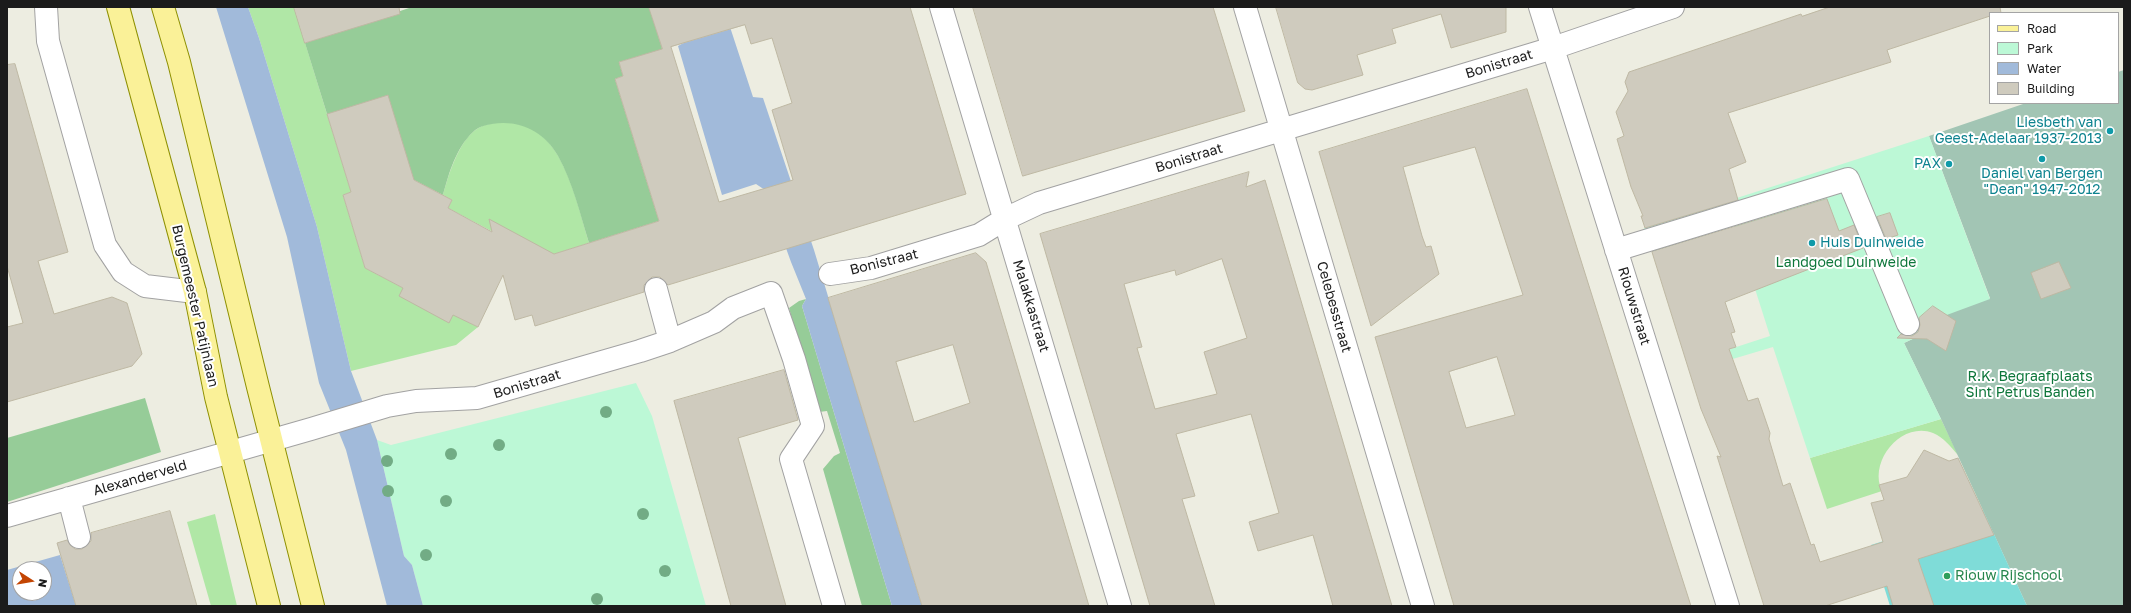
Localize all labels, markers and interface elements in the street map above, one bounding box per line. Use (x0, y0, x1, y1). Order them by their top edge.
legend (1989, 12, 2119, 104)
text: Road (2027, 21, 2056, 36)
text: Park (2027, 41, 2053, 56)
street label: Bonistraat (1463, 46, 1535, 82)
text: Water (2027, 61, 2061, 76)
text: Building (2027, 81, 2075, 96)
place label: Liesbeth van Geest-Adelaar 1937-2013 (1935, 115, 2102, 148)
marker: Liesbeth van Geest-Adelaar 1937-2013 (2105, 126, 2115, 136)
street label: Bonistraat (1153, 140, 1225, 176)
marker: Daniel van Bergen "Dean" 1947-2012 (2037, 154, 2047, 164)
place label: PAX (1914, 156, 1941, 172)
marker: PAX (1944, 159, 1954, 169)
place label: Daniel van Bergen "Dean" 1947-2012 (1981, 166, 2103, 198)
street label: Burgemeester Patijnlaan (168, 223, 222, 389)
place label: Huis Duinweide (1820, 235, 1924, 251)
marker: Huis Duinweide (1807, 238, 1817, 248)
street label: Bonistraat (848, 245, 920, 279)
park label: Landgoed Duinweide (1776, 255, 1916, 271)
street label: Malakkastraat (1009, 258, 1053, 354)
street label: Celebesstraat (1313, 260, 1355, 354)
street label: Riouwstraat (1614, 265, 1654, 347)
street label: Bonistraat (491, 366, 563, 402)
park label: R.K. Begraafplaats Sint Petrus Banden (1965, 369, 2095, 402)
street label: Alexanderveld (91, 457, 189, 499)
north arrow (12, 561, 52, 601)
place label: Riouw Rijschool (1955, 568, 2062, 584)
marker: Riouw Rijschool (1942, 571, 1952, 581)
text: N (36, 578, 50, 589)

